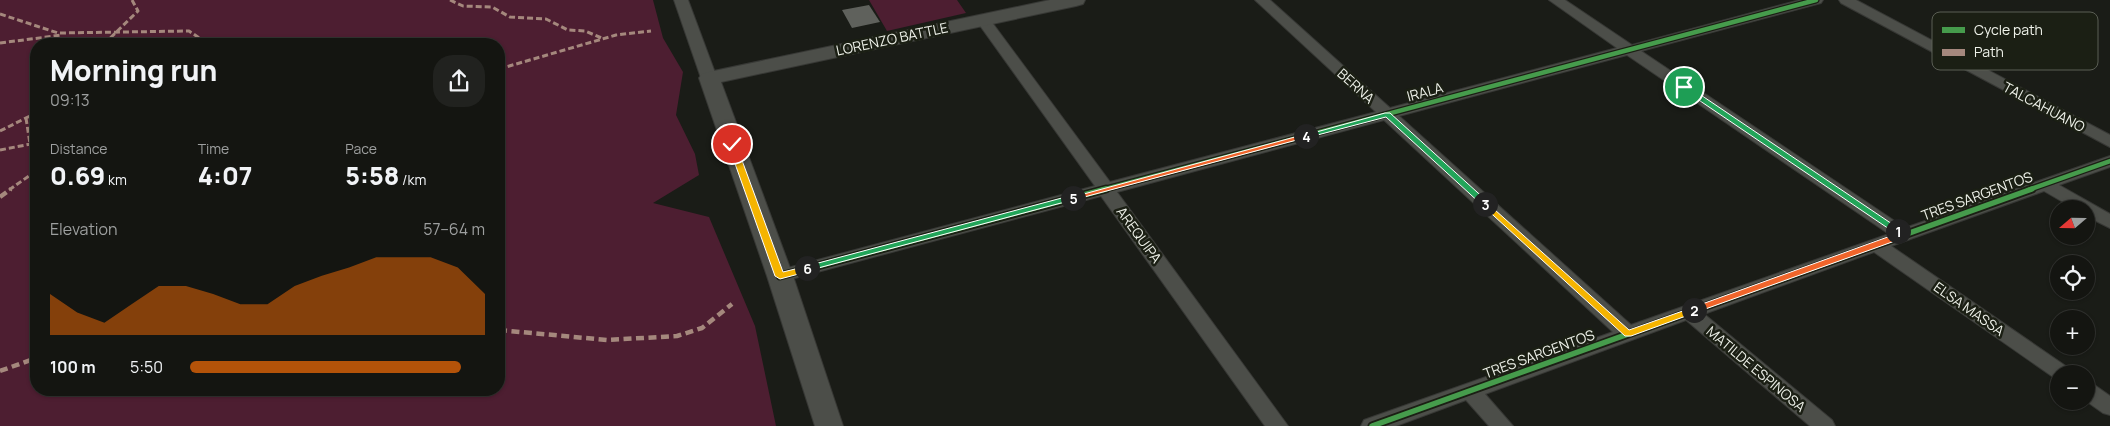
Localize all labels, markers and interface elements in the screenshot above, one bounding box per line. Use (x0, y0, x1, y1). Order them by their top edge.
legend (1932, 12, 2098, 70)
street label: LORENZO BATTLE (834, 17, 950, 60)
text: Cycle path (1974, 20, 2043, 39)
text: Path (1974, 42, 2004, 61)
text: Morning run (50, 51, 217, 89)
button: share (433, 55, 485, 107)
street label: BERNA (1334, 64, 1379, 107)
pin (1663, 66, 1705, 108)
icon: arrive (1670, 73, 1698, 101)
street label: TALCAHUANO (2000, 77, 2089, 136)
street label: IRALA (1405, 78, 1445, 105)
text: 09:13 (50, 89, 90, 111)
pin (711, 123, 753, 165)
pin: 4 (1294, 124, 1318, 148)
text: 4 (1302, 127, 1311, 146)
icon: check (718, 130, 746, 158)
text: Distance (50, 139, 107, 158)
text: Time (198, 139, 229, 158)
text: Pace (345, 139, 377, 158)
text: 0.69 (50, 158, 105, 193)
text: 4:07 (198, 158, 252, 193)
text: 5:58 (345, 158, 399, 193)
street label: TRES SARGENTOS (1919, 166, 2035, 224)
text: km (105, 170, 127, 189)
text: /km (399, 170, 426, 189)
pin: 5 (1060, 186, 1086, 210)
text: 5 (1069, 189, 1078, 208)
pin: 3 (1472, 192, 1498, 216)
text: 3 (1481, 195, 1490, 214)
north arrow (2050, 200, 2095, 245)
map controls (2050, 200, 2095, 410)
street label: AREQUIPA (1113, 203, 1166, 267)
text: Elevation (50, 218, 118, 240)
text: 57–64 m (423, 218, 485, 240)
pin: 1 (1886, 218, 1910, 244)
text: 1 (1895, 222, 1902, 241)
button: locate (2050, 255, 2095, 300)
pin: 6 (794, 256, 820, 280)
text: 6 (803, 259, 812, 278)
street label: ELSA MASSA (1930, 277, 2008, 340)
pin: 2 (1682, 298, 1706, 322)
text: 2 (1690, 301, 1699, 320)
button: + (2050, 310, 2095, 355)
street label: MATILDE ESPINOSA (1703, 322, 1810, 416)
street label: TRES SARGENTOS (1481, 324, 1597, 382)
text: 100 m (50, 356, 96, 378)
text: 5:50 (130, 356, 163, 378)
button: − (2050, 365, 2095, 410)

